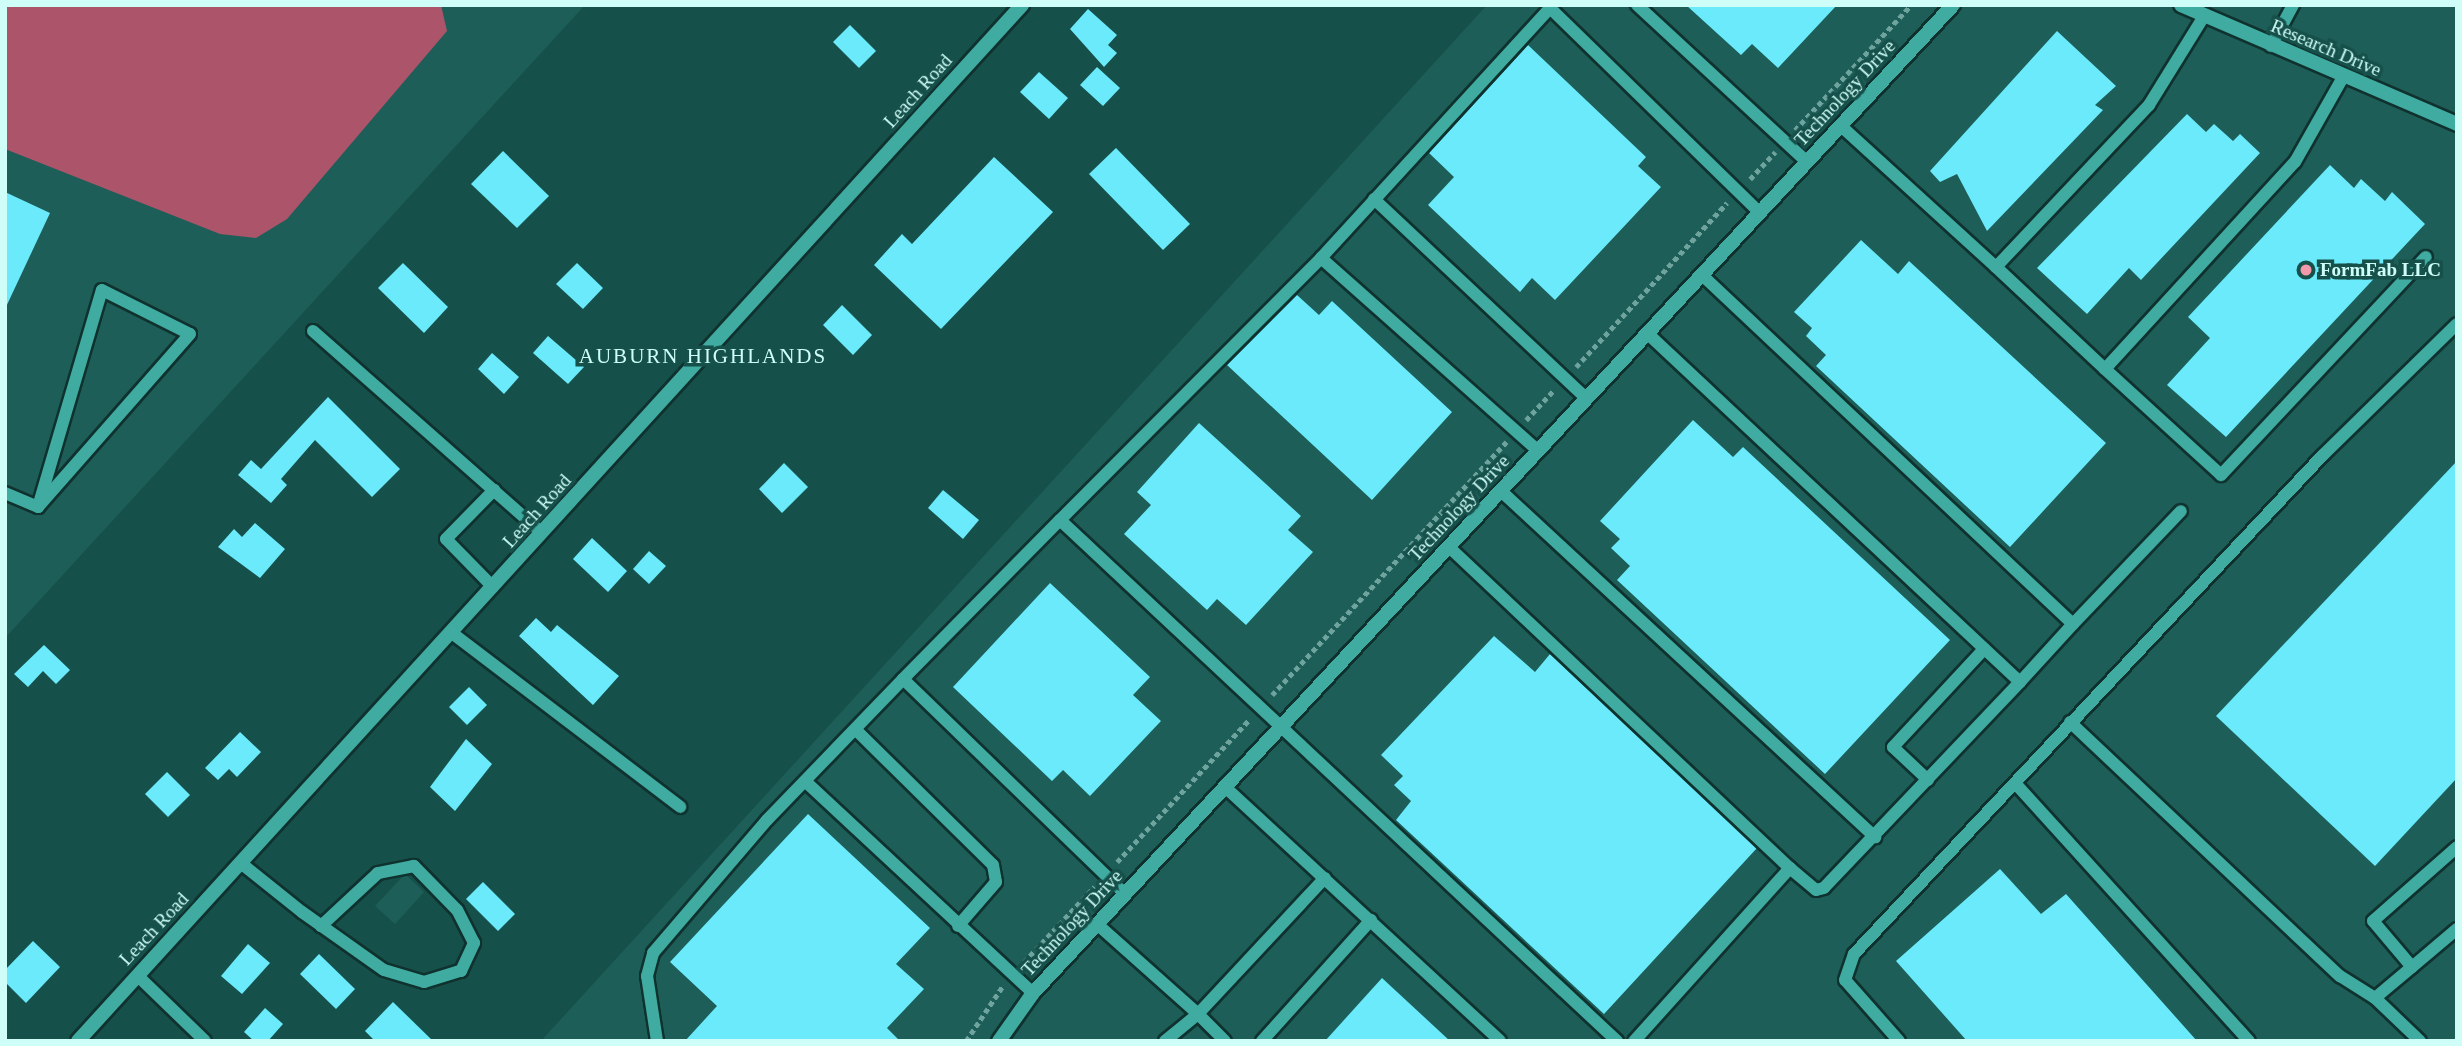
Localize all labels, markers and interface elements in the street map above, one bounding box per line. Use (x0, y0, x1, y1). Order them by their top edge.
street label: Research Drive (2267, 15, 2385, 81)
street label: Technology Drive (1790, 35, 1900, 151)
street label: Leach Road (879, 49, 957, 133)
place label: FormFab LLC (2320, 259, 2441, 281)
marker: FormFab LLC (2298, 262, 2314, 278)
district label: AUBURN HIGHLANDS (581, 343, 825, 369)
street label: Technology Drive (1404, 450, 1514, 566)
street label: Leach Road (498, 469, 576, 553)
street label: Technology Drive (1017, 865, 1127, 981)
street label: Leach Road (115, 888, 193, 970)

